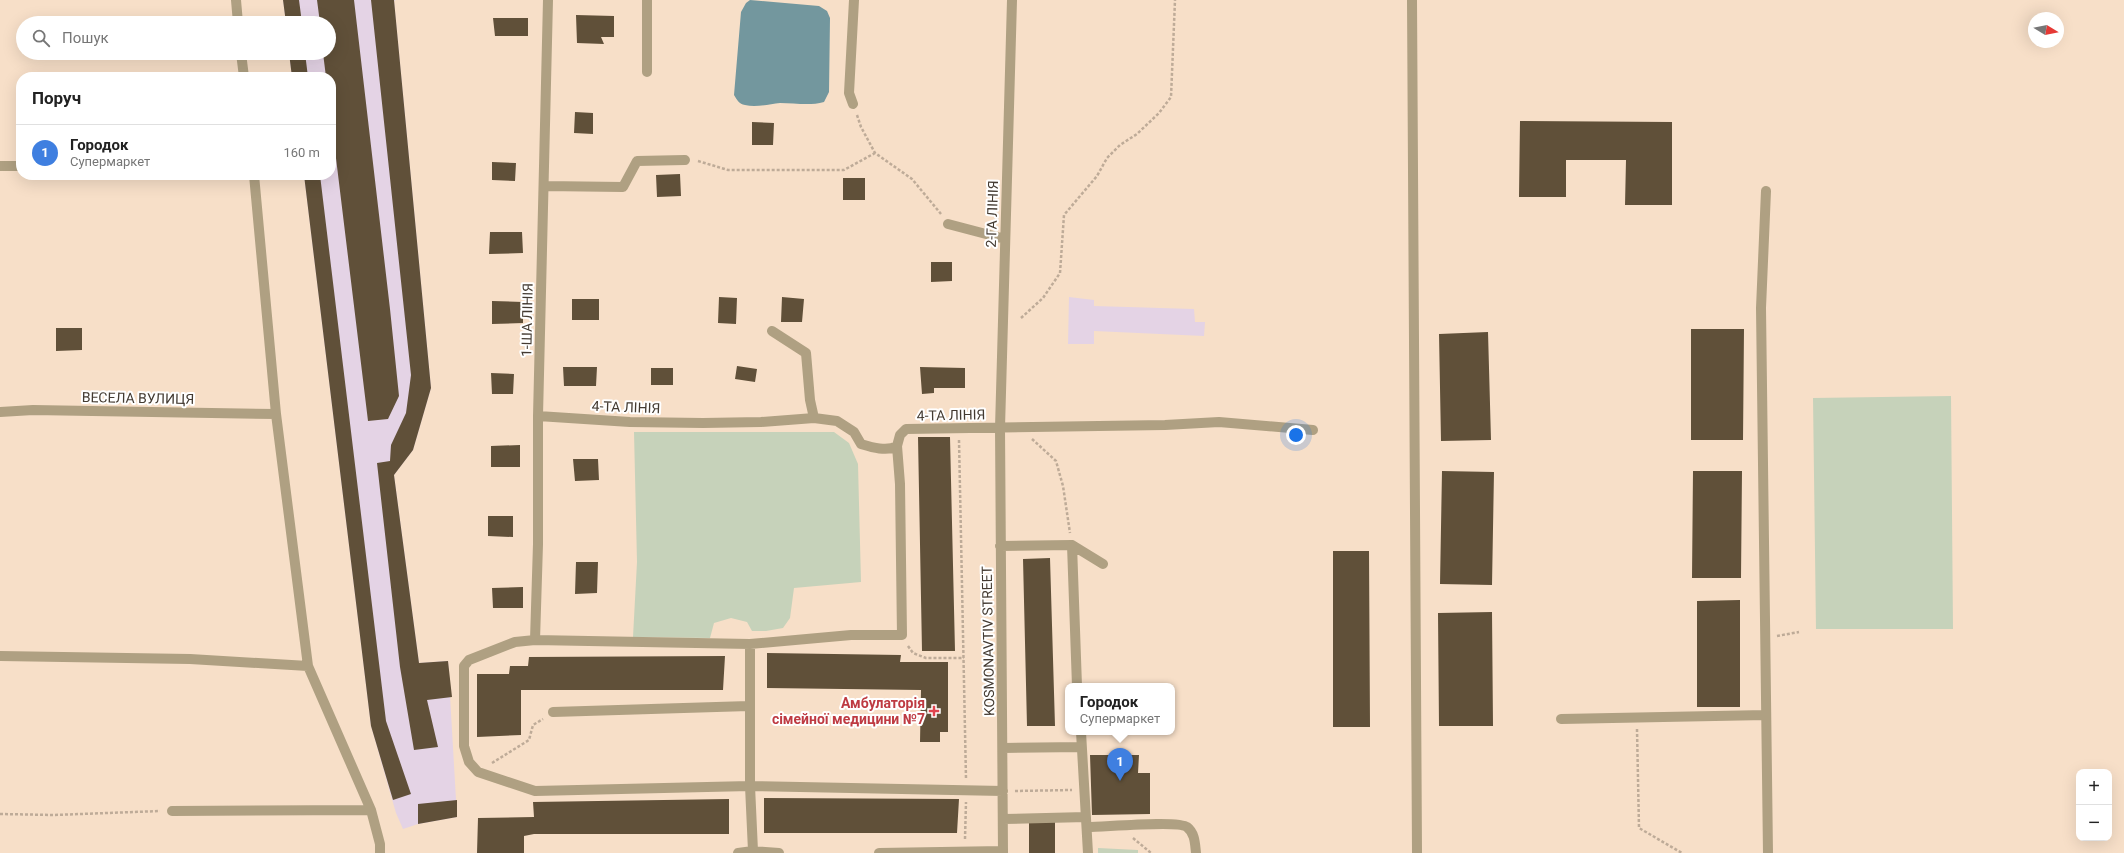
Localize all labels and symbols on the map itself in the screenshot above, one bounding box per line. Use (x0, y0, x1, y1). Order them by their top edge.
north arrow (2028, 12, 2064, 48)
street label: 2-ГА ЛІНІЯ (983, 180, 1001, 248)
street label: 1-ША ЛІНІЯ (518, 283, 536, 357)
street label: ВЕСЕЛА ВУЛИЦЯ (82, 389, 194, 407)
street label: 4-ТА ЛІНІЯ (591, 398, 661, 416)
street label: 4-ТА ЛІНІЯ (917, 406, 985, 424)
your location (1286, 425, 1306, 445)
street label: KOSMONAVTIV STREET (979, 565, 997, 716)
place label: Амбулаторія сімейної медицини №7 (772, 695, 925, 727)
marker: Амбулаторія сімейної медицини №7 (928, 705, 940, 717)
pin: 1 (1107, 748, 1133, 781)

